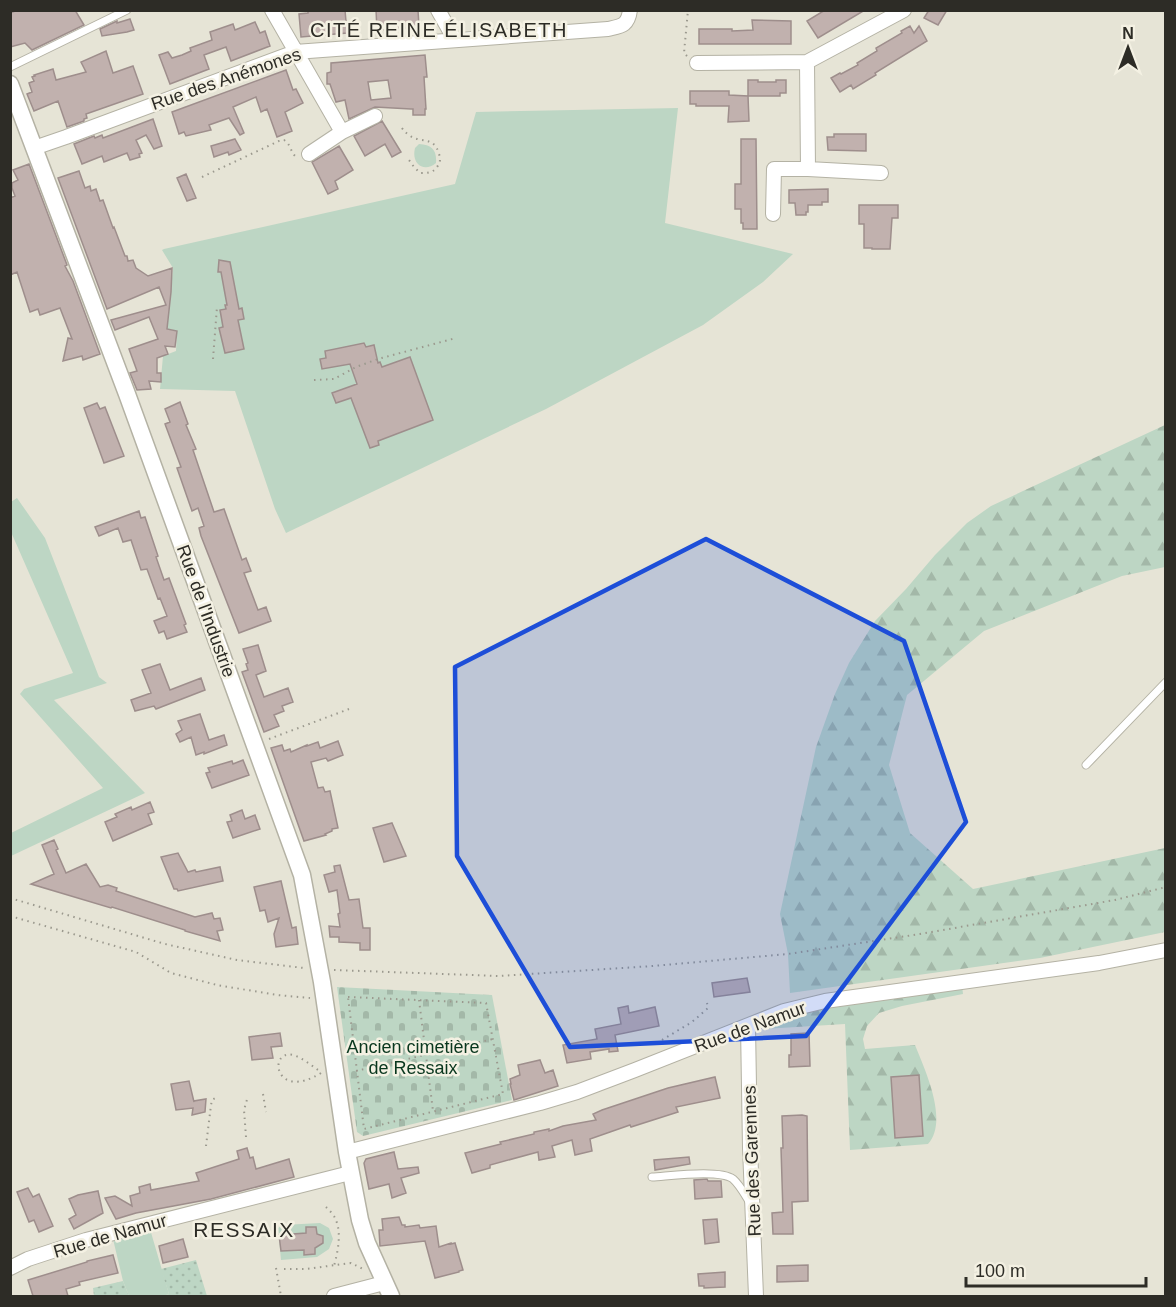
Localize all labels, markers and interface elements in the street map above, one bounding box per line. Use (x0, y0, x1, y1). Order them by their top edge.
north arrow (1098, 18, 1158, 78)
district label: CITÉ REINE ÉLISABETH (310, 19, 568, 41)
text: N (1122, 25, 1134, 42)
street label: Rue des Anémones (148, 44, 304, 114)
street label: Rue de l'Industrie (173, 542, 239, 680)
street label: Rue de Namur (692, 998, 808, 1056)
park label: Ancien cimetière de Ressaix (346, 1037, 480, 1078)
street label: Rue des Garennes (739, 1085, 765, 1237)
street label: Rue de Namur (51, 1210, 169, 1262)
district label: RESSAIX (193, 1218, 295, 1241)
scale bar (966, 1250, 1146, 1288)
text: 100 m (975, 1261, 1025, 1281)

